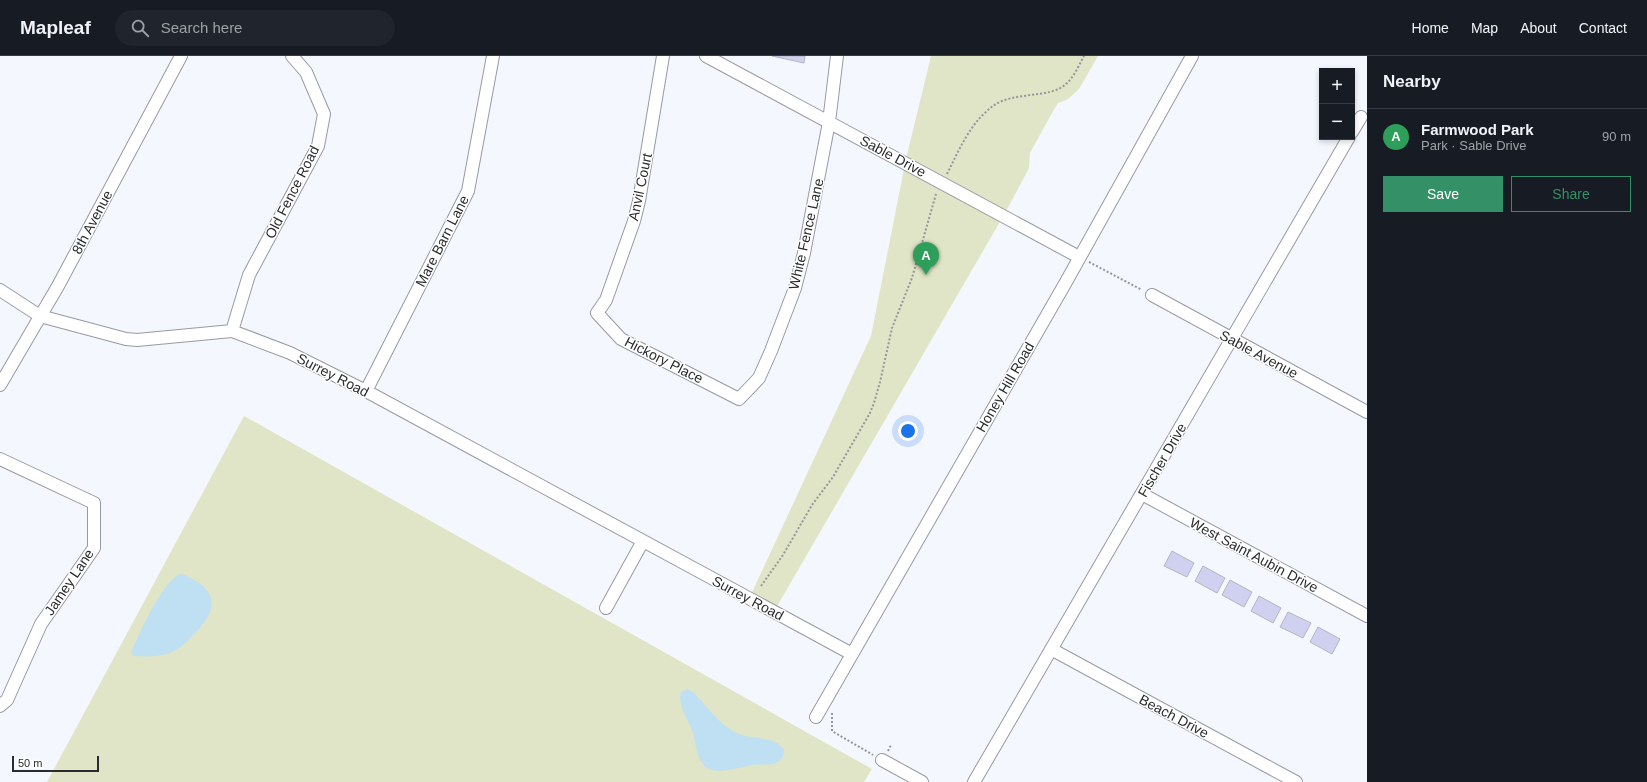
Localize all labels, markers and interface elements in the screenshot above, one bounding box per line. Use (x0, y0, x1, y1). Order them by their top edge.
search box (115, 10, 395, 46)
text: Mapleaf (20, 17, 91, 38)
icon: search (129, 17, 151, 39)
text: Search here (161, 19, 242, 36)
text: Home (1412, 20, 1449, 36)
text: Map (1471, 20, 1498, 36)
text: About (1520, 20, 1557, 36)
text: Contact (1579, 20, 1627, 36)
map controls (1319, 68, 1355, 140)
button: + (1319, 68, 1355, 104)
text: Nearby (1383, 72, 1441, 91)
button: − (1319, 104, 1355, 140)
text: Farmwood Park (1421, 121, 1534, 138)
text: A (1391, 129, 1401, 144)
text: 90 m (1602, 129, 1631, 144)
street label: Sable Drive (857, 132, 929, 180)
text: Park · Sable Drive (1421, 138, 1526, 153)
street label: Old Fence Road (262, 143, 322, 241)
street label: Anvil Court (625, 152, 655, 222)
button: Save (1383, 176, 1503, 212)
button: Share (1511, 176, 1631, 212)
street label: White Fence Lane (785, 177, 827, 291)
street label: 8th Avenue (69, 187, 116, 257)
street label: Mare Barn Lane (412, 192, 472, 289)
pin: A (913, 242, 939, 275)
street label: Sable Avenue (1217, 327, 1301, 381)
street label: Hickory Place (622, 333, 706, 387)
street label: Honey Hill Road (973, 339, 1037, 435)
street label: Surrey Road (294, 350, 372, 400)
street label: Fischer Drive (1134, 420, 1190, 500)
your location (898, 421, 918, 441)
street label: West Saint Aubin Drive (1187, 514, 1321, 596)
street label: Jamey Lane (41, 546, 97, 618)
street label: Surrey Road (710, 572, 786, 624)
street label: Beach Drive (1137, 691, 1212, 741)
scale bar (12, 754, 99, 773)
text: 50 m (18, 757, 42, 769)

